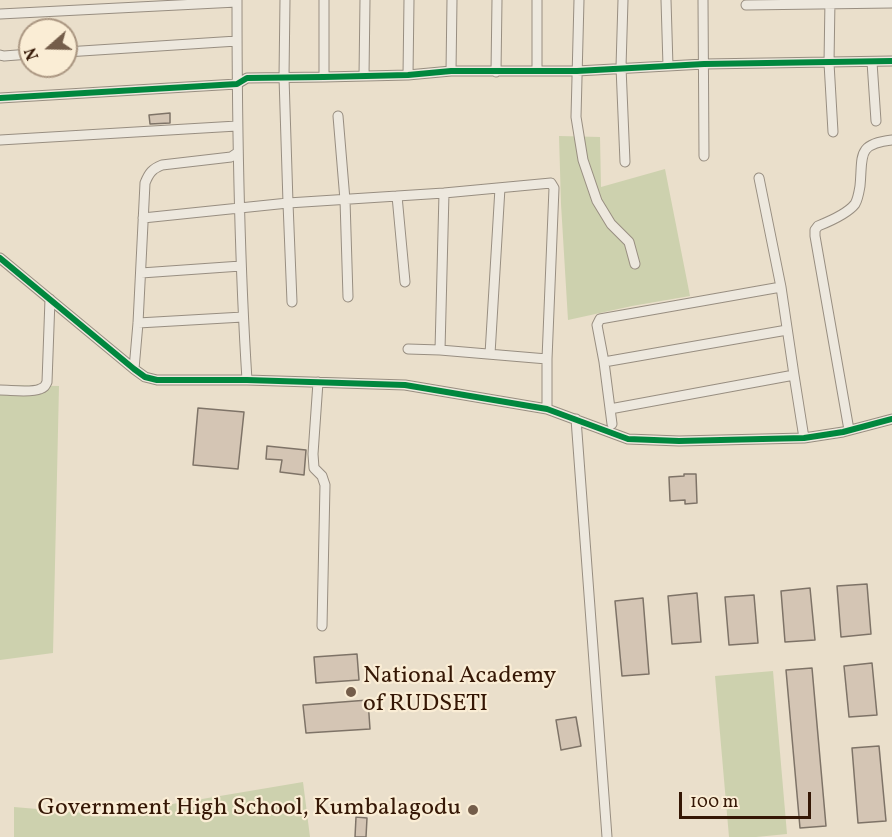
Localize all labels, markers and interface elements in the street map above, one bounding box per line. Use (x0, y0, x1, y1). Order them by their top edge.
north arrow (18, 18, 78, 78)
text: N (21, 44, 45, 63)
place label: National Academy of RUDSETI (363, 664, 556, 720)
marker: National Academy of RUDSETI (344, 685, 358, 699)
scale bar (682, 780, 814, 818)
text: 100 m (690, 790, 739, 815)
place label: Government High School, Kumbalagodu (37, 796, 461, 824)
marker: Government High School, Kumbalagodu (466, 803, 480, 817)

